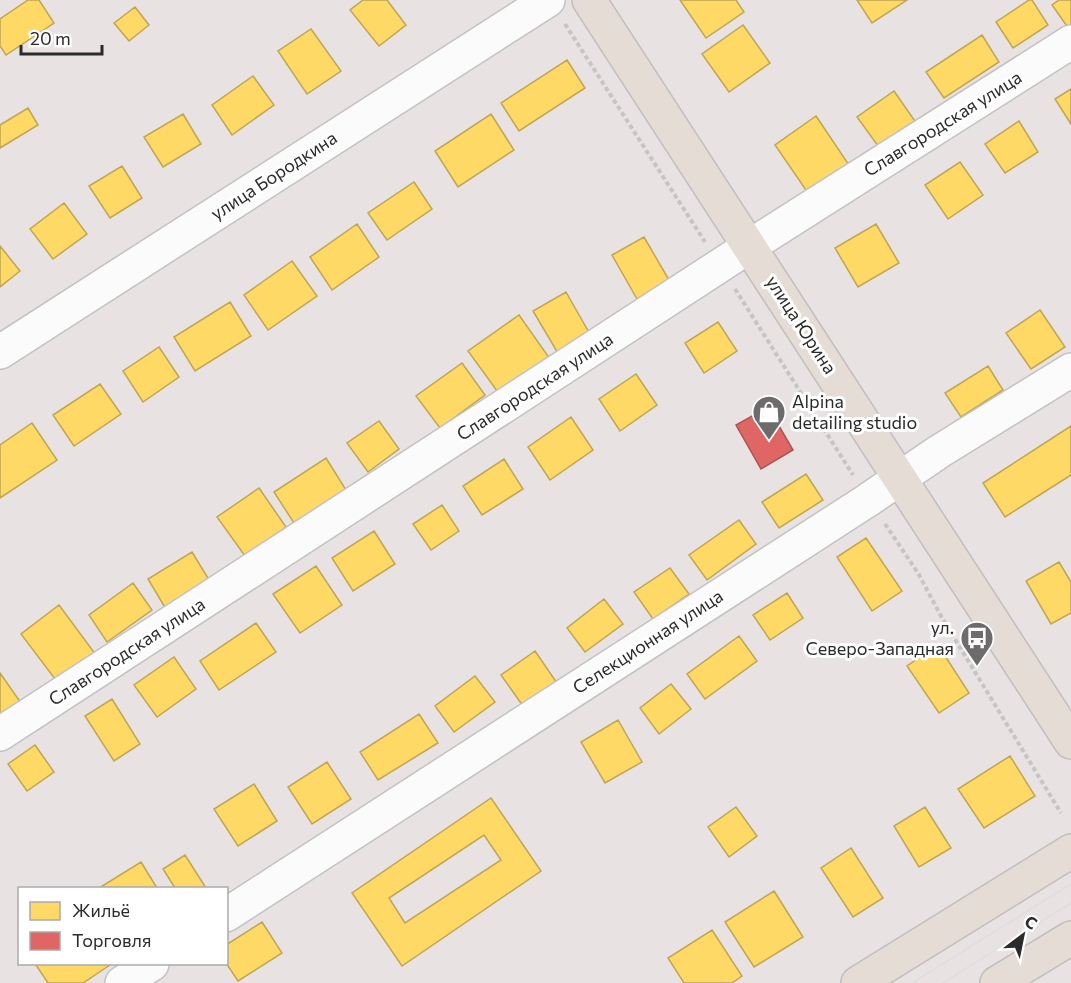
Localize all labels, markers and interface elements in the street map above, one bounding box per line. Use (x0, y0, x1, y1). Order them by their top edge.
scale bar (21, 18, 102, 56)
text: 20 m (30, 27, 71, 49)
street label: Славгородская улица (860, 66, 1025, 181)
street label: улица Бородкина (206, 126, 341, 224)
street label: улица Юрина (762, 271, 842, 378)
street label: Славгородская улица (452, 327, 617, 445)
place label: Alpina detailing studio (792, 390, 917, 433)
shop icon: Alpina detailing studio (751, 394, 787, 441)
street label: Селекционная улица (568, 584, 727, 698)
street label: Славгородская улица (44, 592, 209, 710)
place label: ул. Северо-Западная (805, 616, 954, 659)
bus stop icon: ул. Северо-Западная (959, 620, 995, 667)
legend (18, 887, 228, 965)
text: Жильё (72, 899, 130, 921)
north arrow (993, 905, 1053, 965)
text: С (1022, 911, 1041, 933)
text: Торговля (72, 929, 151, 951)

